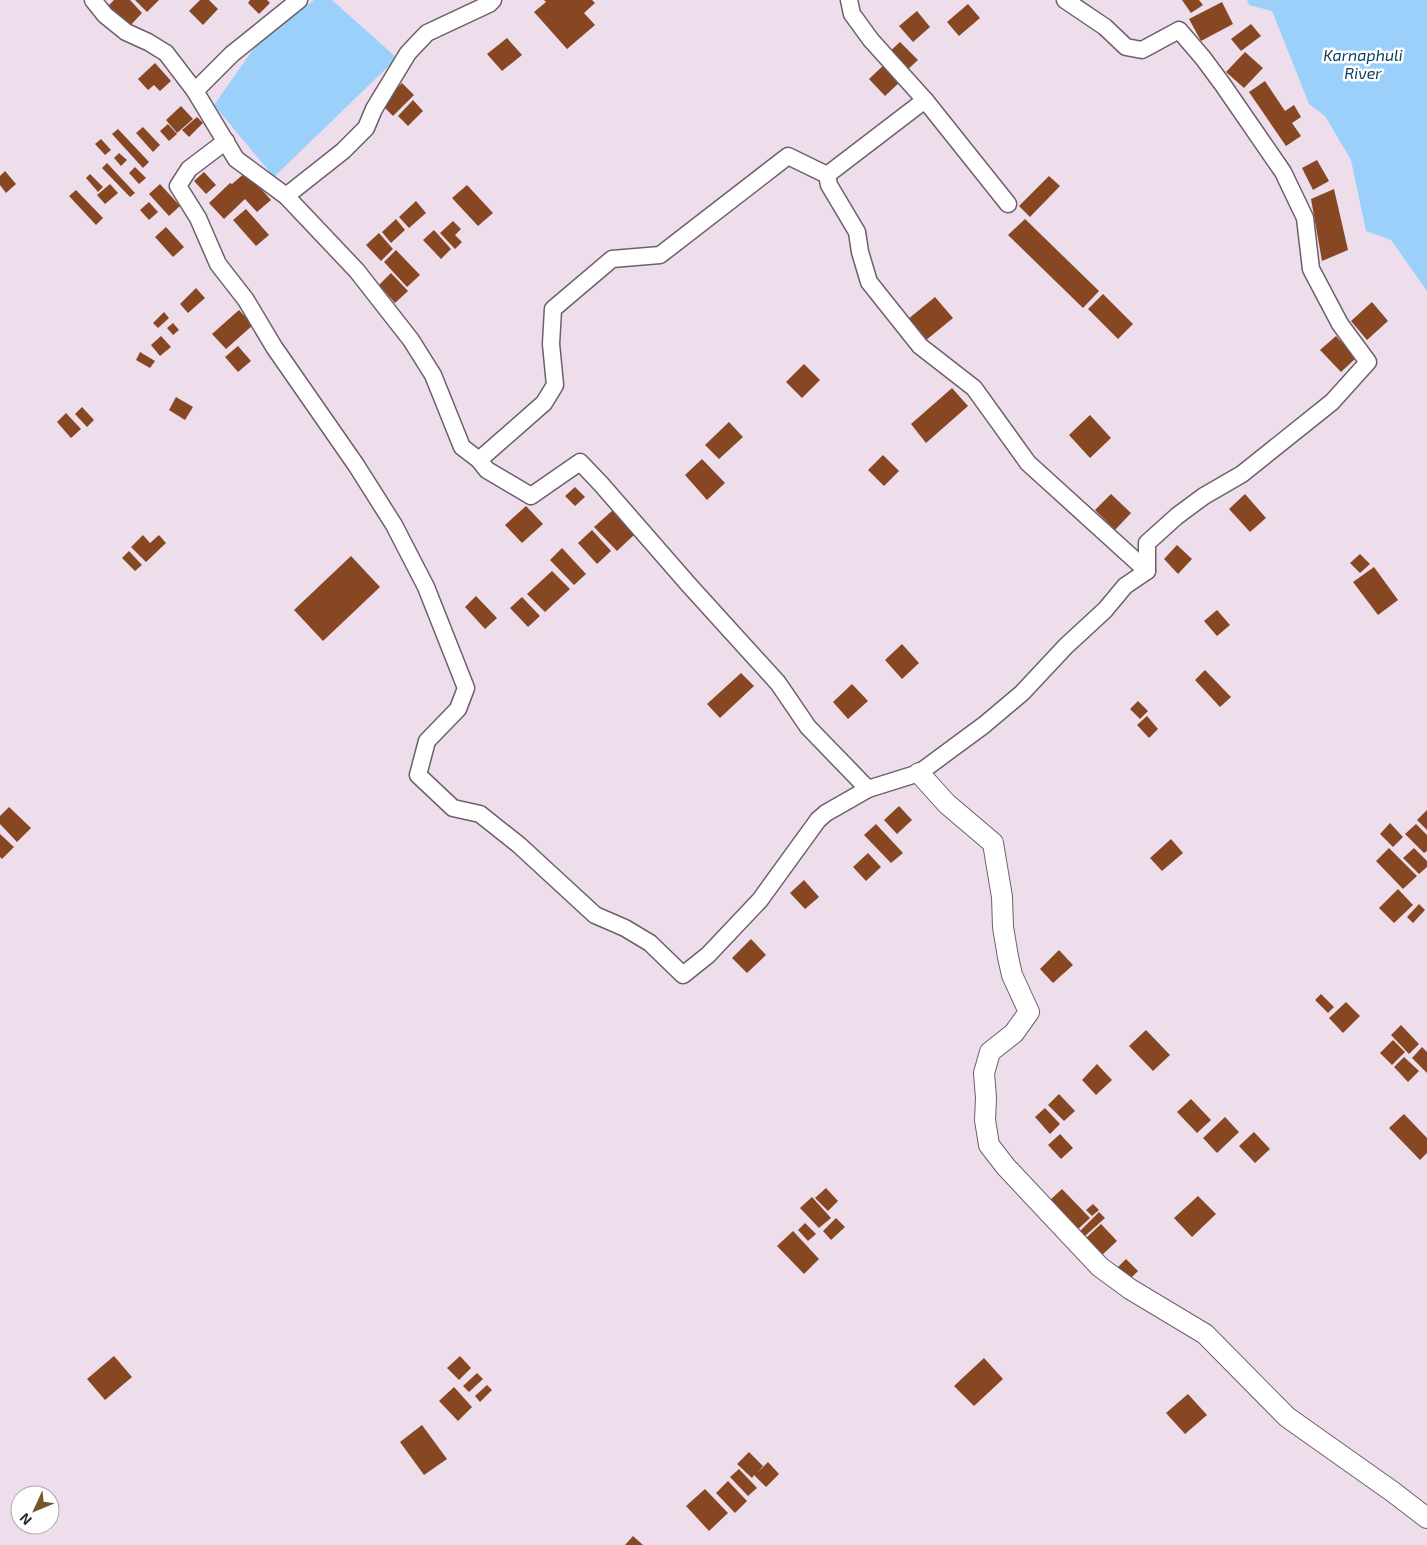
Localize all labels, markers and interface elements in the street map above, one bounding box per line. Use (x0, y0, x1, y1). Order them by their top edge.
water label: Karnaphuli River (1323, 45, 1403, 82)
north arrow (10, 1485, 60, 1535)
text: N (16, 1510, 35, 1529)

